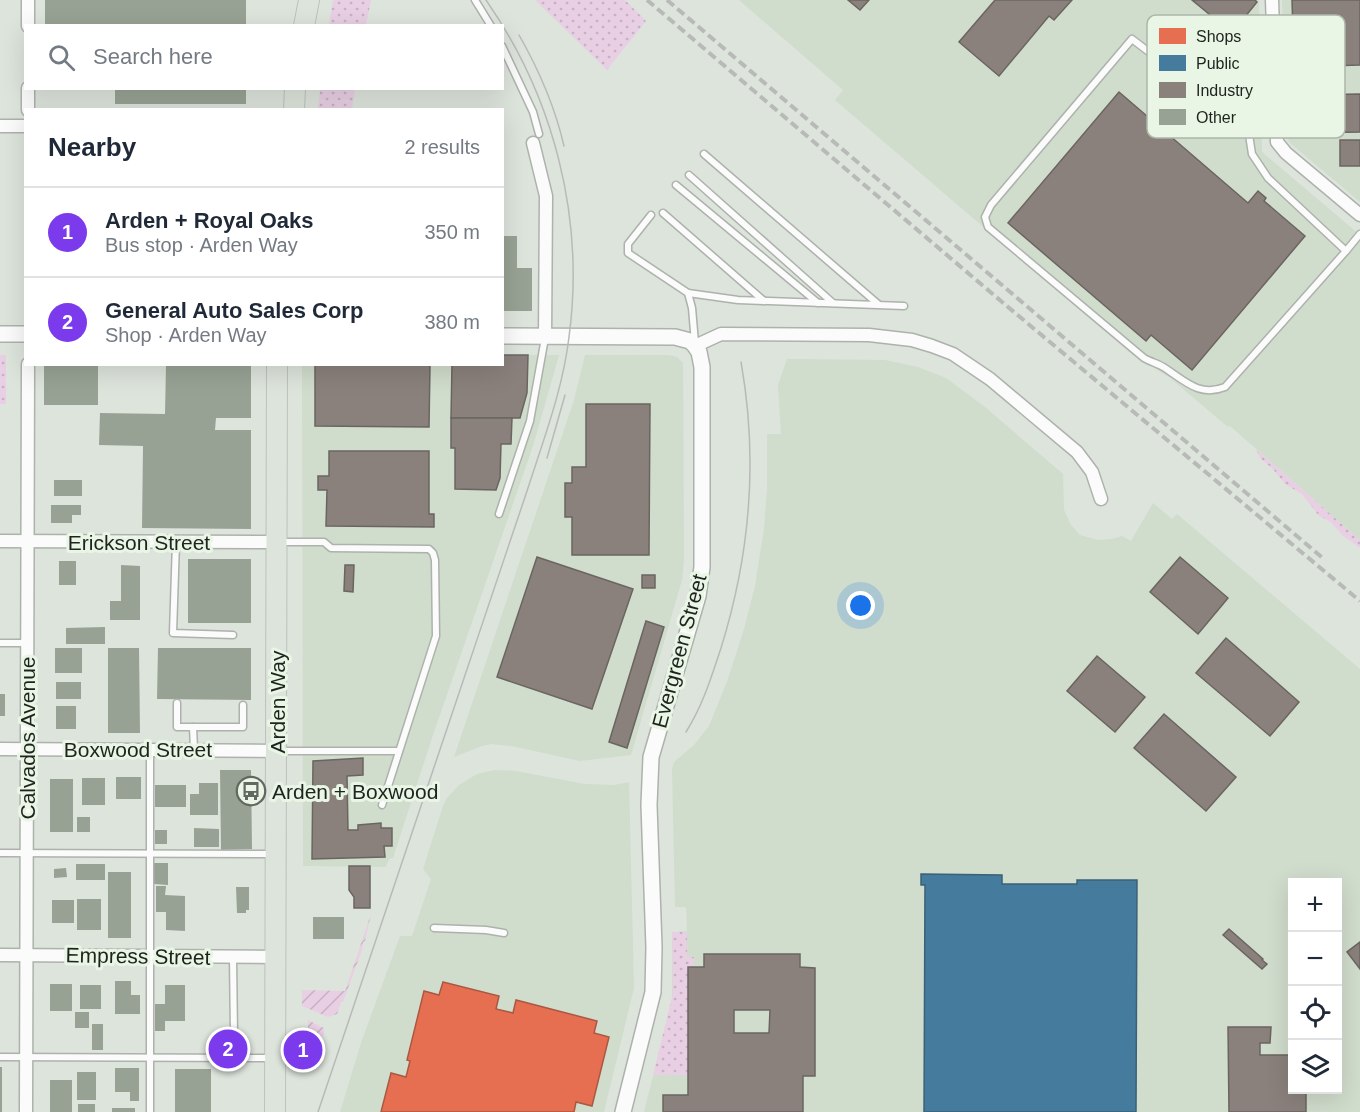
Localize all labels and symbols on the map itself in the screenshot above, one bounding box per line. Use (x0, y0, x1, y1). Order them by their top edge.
legend (1147, 15, 1345, 138)
text: Shops (1196, 28, 1241, 45)
text: Public (1196, 55, 1240, 72)
text: Industry (1196, 82, 1253, 99)
text: Other (1196, 109, 1237, 126)
street label: Erickson Street (68, 531, 210, 554)
street label: Evergreen Street (647, 571, 711, 731)
your location (846, 591, 875, 620)
street label: Arden Way (266, 650, 289, 754)
street label: Calvados Avenue (16, 656, 39, 820)
street label: Boxwood Street (64, 738, 212, 761)
bus stop icon: Arden + Boxwood (235, 775, 267, 807)
place label: Arden + Boxwood (272, 780, 438, 803)
street label: Empress Street (65, 943, 211, 969)
pin: 2 (208, 1026, 248, 1072)
pin: 1 (284, 1028, 322, 1072)

